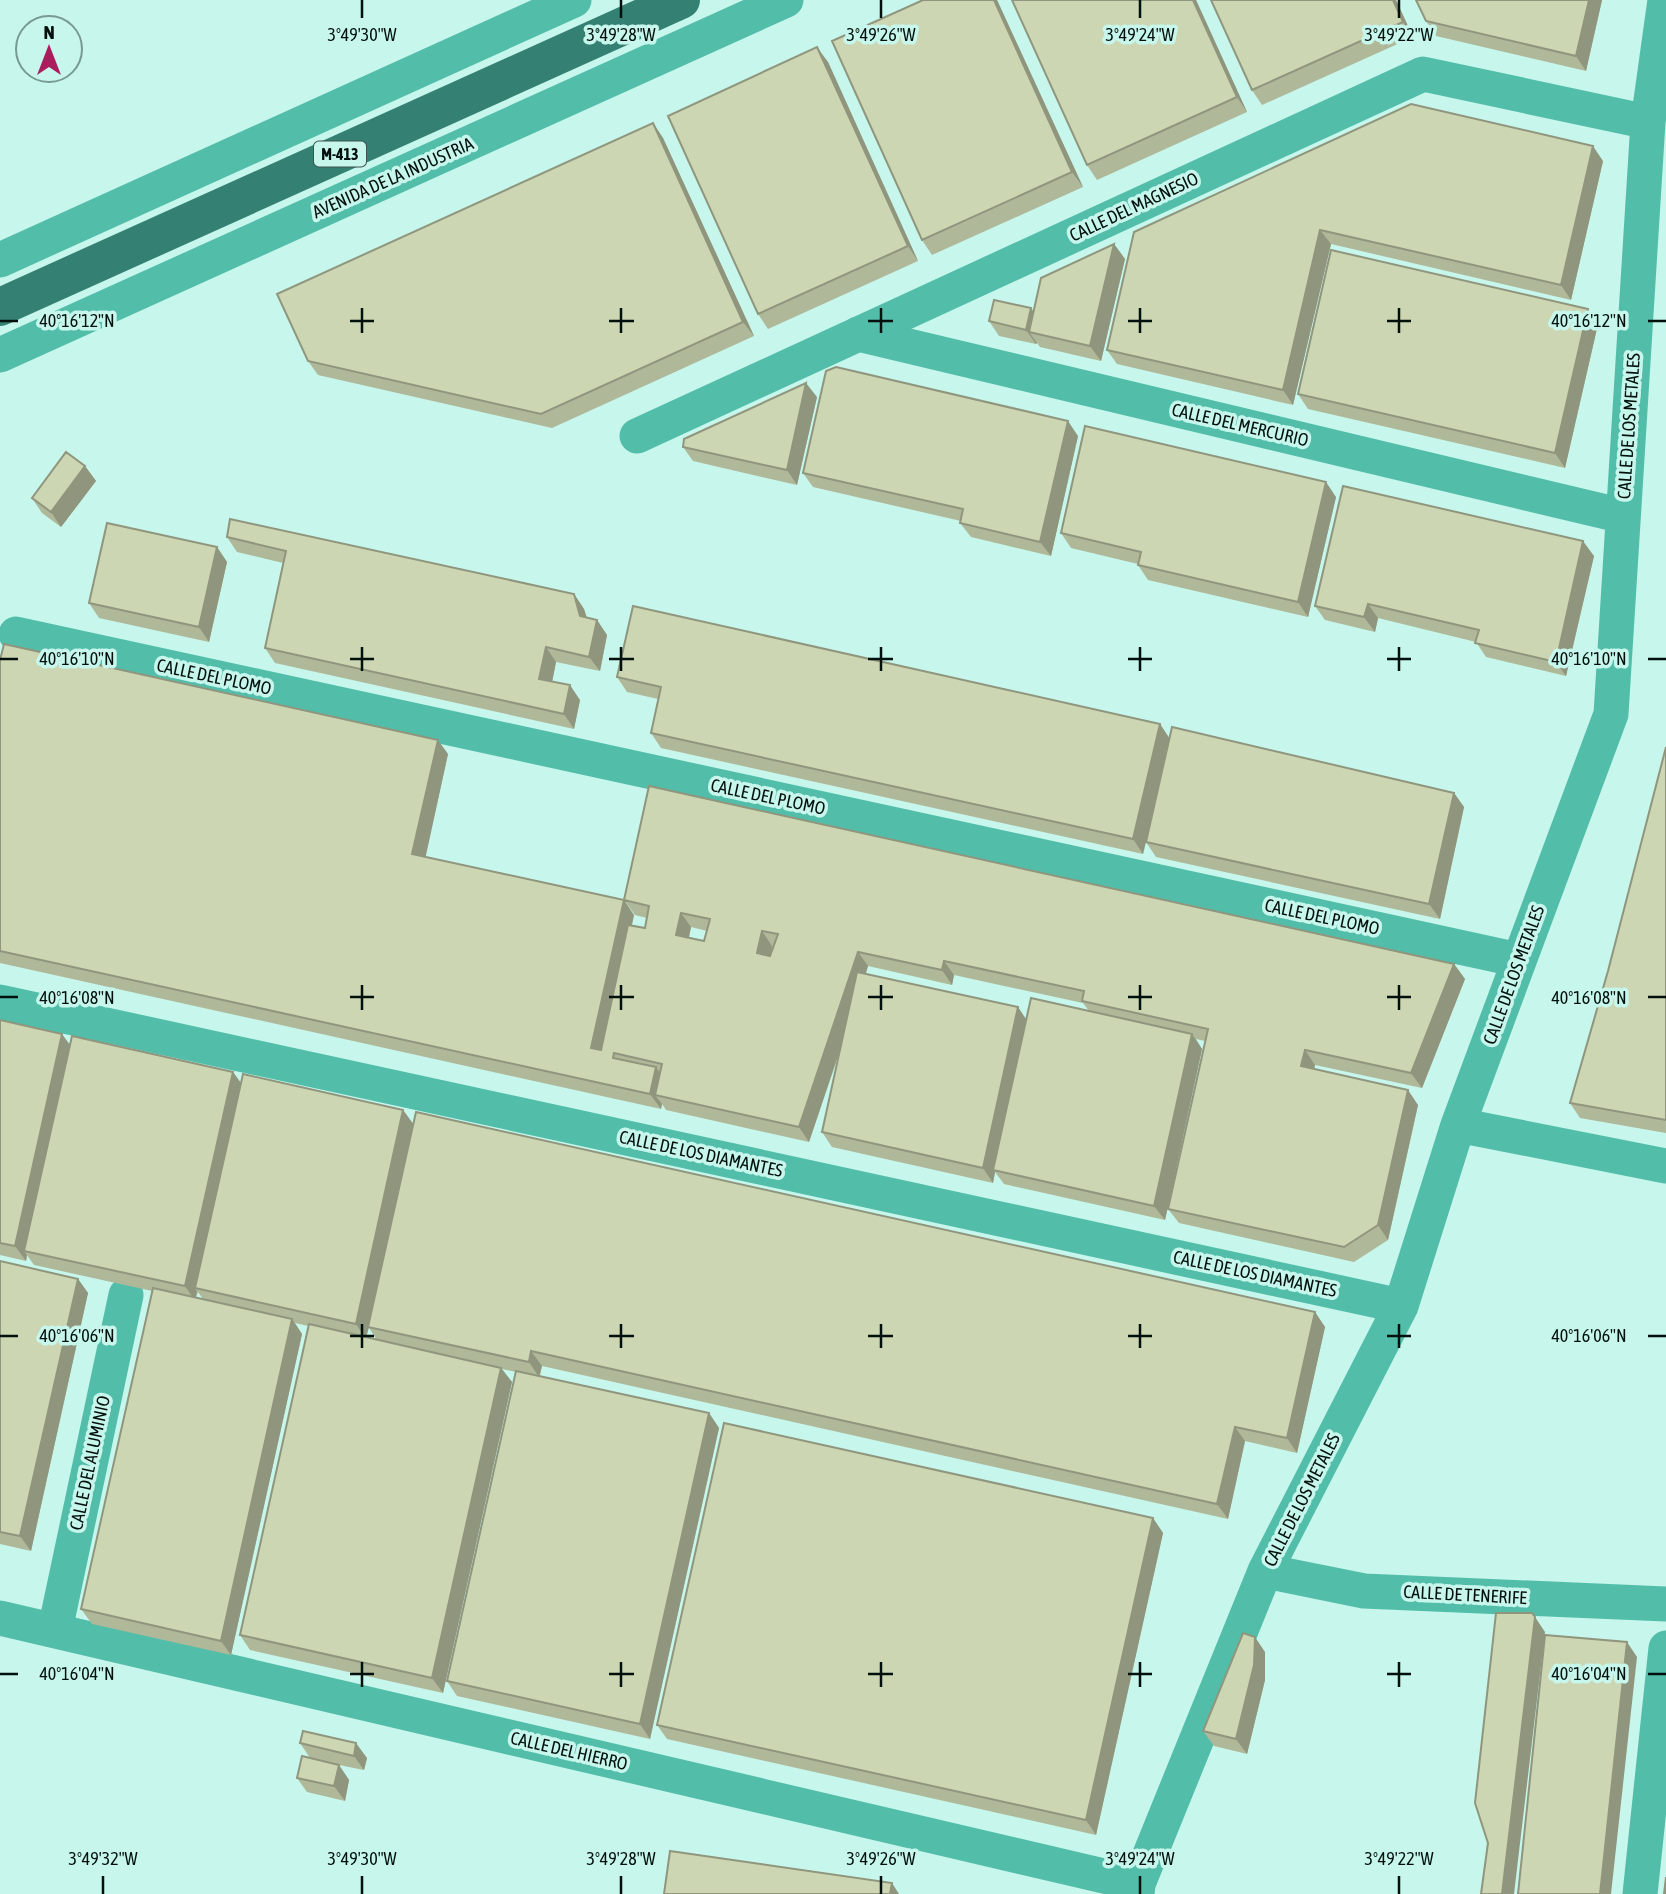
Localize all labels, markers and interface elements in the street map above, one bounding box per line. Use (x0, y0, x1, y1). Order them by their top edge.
north arrow (14, 14, 84, 84)
text: N (43, 21, 55, 43)
text: 3°49'30"W (327, 24, 397, 45)
text: 3°49'28"W (586, 24, 656, 45)
text: 3°49'26"W (846, 24, 916, 45)
text: 3°49'24"W (1105, 24, 1175, 45)
text: 3°49'22"W (1364, 24, 1434, 45)
street label: AVENIDA DE LA INDUSTRIA (309, 133, 477, 222)
road number: M-413 (314, 142, 366, 166)
street label: CALLE DEL MAGNESIO (1066, 168, 1201, 246)
text: 40°16'12"N (39, 310, 115, 331)
text: 40°16'12"N (1551, 310, 1627, 331)
street label: CALLE DE LOS METALES (1613, 352, 1644, 500)
street label: CALLE DEL MERCURIO (1170, 399, 1310, 450)
text: 40°16'10"N (39, 648, 115, 669)
text: 40°16'10"N (1551, 648, 1627, 669)
street label: CALLE DEL PLOMO (155, 654, 273, 699)
street label: CALLE DEL PLOMO (709, 774, 827, 819)
street label: CALLE DEL PLOMO (1263, 894, 1381, 939)
street label: CALLE DE LOS METALES (1479, 902, 1549, 1047)
text: 40°16'08"N (39, 987, 115, 1008)
text: 40°16'08"N (1551, 987, 1627, 1008)
street label: CALLE DE LOS DIAMANTES (618, 1126, 785, 1181)
street label: CALLE DE LOS DIAMANTES (1172, 1246, 1339, 1301)
text: 40°16'06"N (39, 1325, 115, 1346)
text: 40°16'06"N (1551, 1325, 1627, 1346)
street label: CALLE DEL ALUMINIO (65, 1394, 114, 1532)
street label: CALLE DE LOS METALES (1259, 1429, 1344, 1570)
street label: CALLE DE TENERIFE (1403, 1581, 1528, 1608)
text: 40°16'04"N (39, 1663, 115, 1684)
text: 40°16'04"N (1551, 1663, 1627, 1684)
street label: CALLE DEL HIERRO (509, 1727, 630, 1774)
text: 3°49'32"W (68, 1848, 138, 1869)
text: 3°49'30"W (327, 1848, 397, 1869)
text: 3°49'28"W (586, 1848, 656, 1869)
text: 3°49'26"W (846, 1848, 916, 1869)
text: 3°49'24"W (1105, 1848, 1175, 1869)
text: 3°49'22"W (1364, 1848, 1434, 1869)

